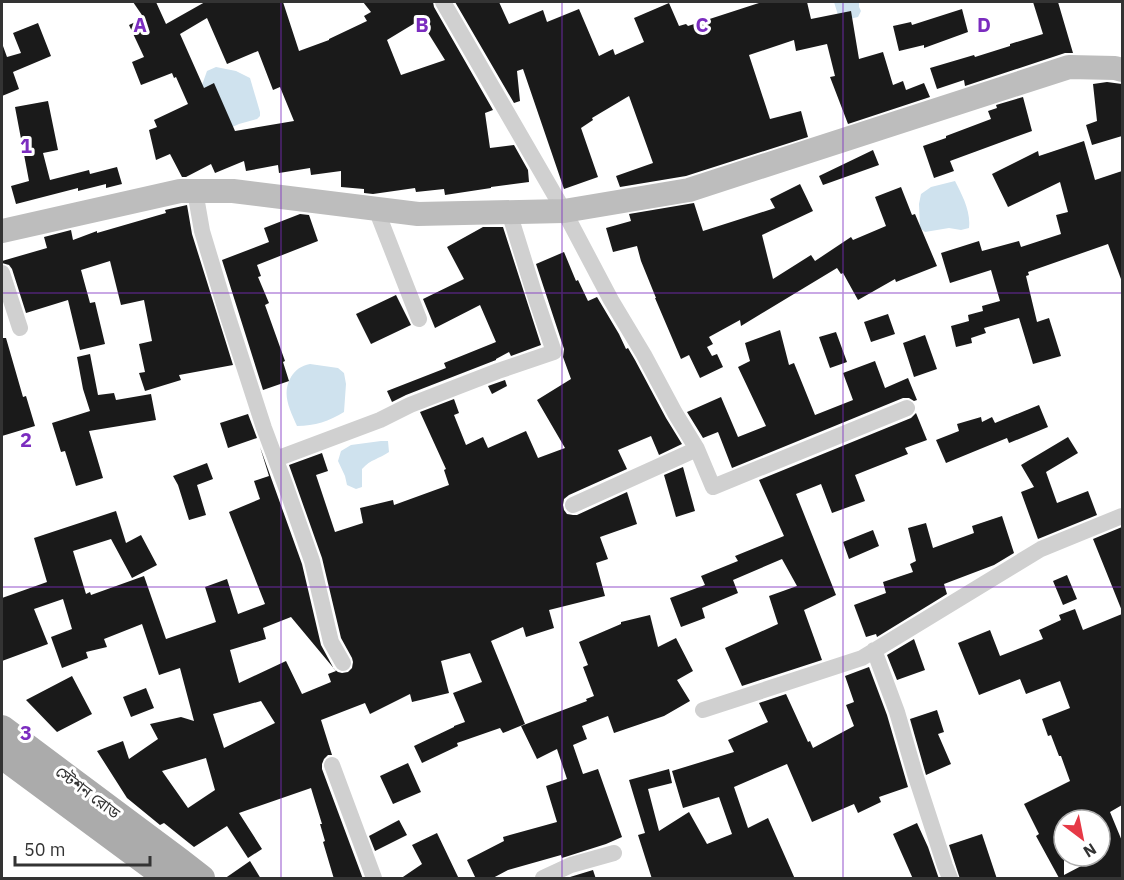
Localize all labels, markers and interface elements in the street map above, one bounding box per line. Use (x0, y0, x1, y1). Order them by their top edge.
text: A (133, 11, 147, 38)
text: B (415, 11, 429, 38)
text: C (695, 11, 709, 38)
text: D (977, 11, 991, 38)
text: 1 (20, 132, 32, 159)
text: 2 (20, 426, 32, 453)
text: 3 (20, 719, 32, 746)
street label: স্টেশন রোড (52, 761, 125, 823)
north arrow (1052, 808, 1112, 868)
scale bar (15, 829, 150, 867)
text: 50 m (24, 838, 66, 861)
text: N (1080, 839, 1100, 862)

